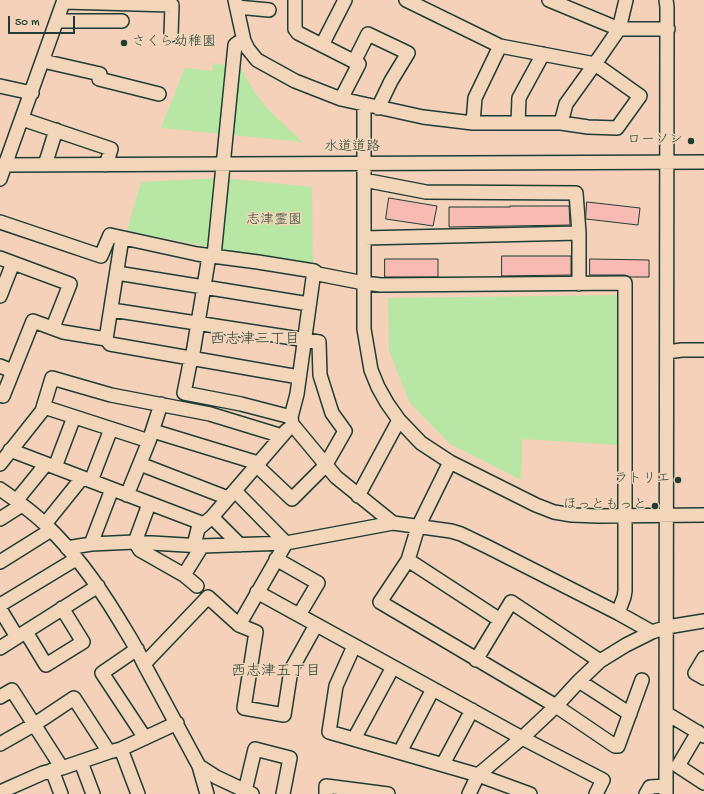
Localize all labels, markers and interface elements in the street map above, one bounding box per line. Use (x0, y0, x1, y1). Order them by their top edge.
scale bar (10, 8, 77, 34)
text: 50 m (15, 16, 40, 30)
place label: さくら幼稚園 (132, 35, 216, 51)
marker: さくら幼稚園 (119, 38, 129, 48)
place label: ローソン (627, 133, 683, 149)
marker: ローソン (686, 136, 696, 146)
street label: 水道道路 (324, 140, 380, 156)
park label: 志津霊園 (246, 213, 302, 229)
district label: 西志津三丁目 (210, 332, 300, 350)
place label: ラトリエ (614, 472, 670, 488)
marker: ラトリエ (673, 475, 683, 485)
place label: ほっともっと (563, 498, 647, 514)
marker: ほっともっと (650, 501, 660, 511)
district label: 西志津五丁目 (231, 664, 321, 682)

